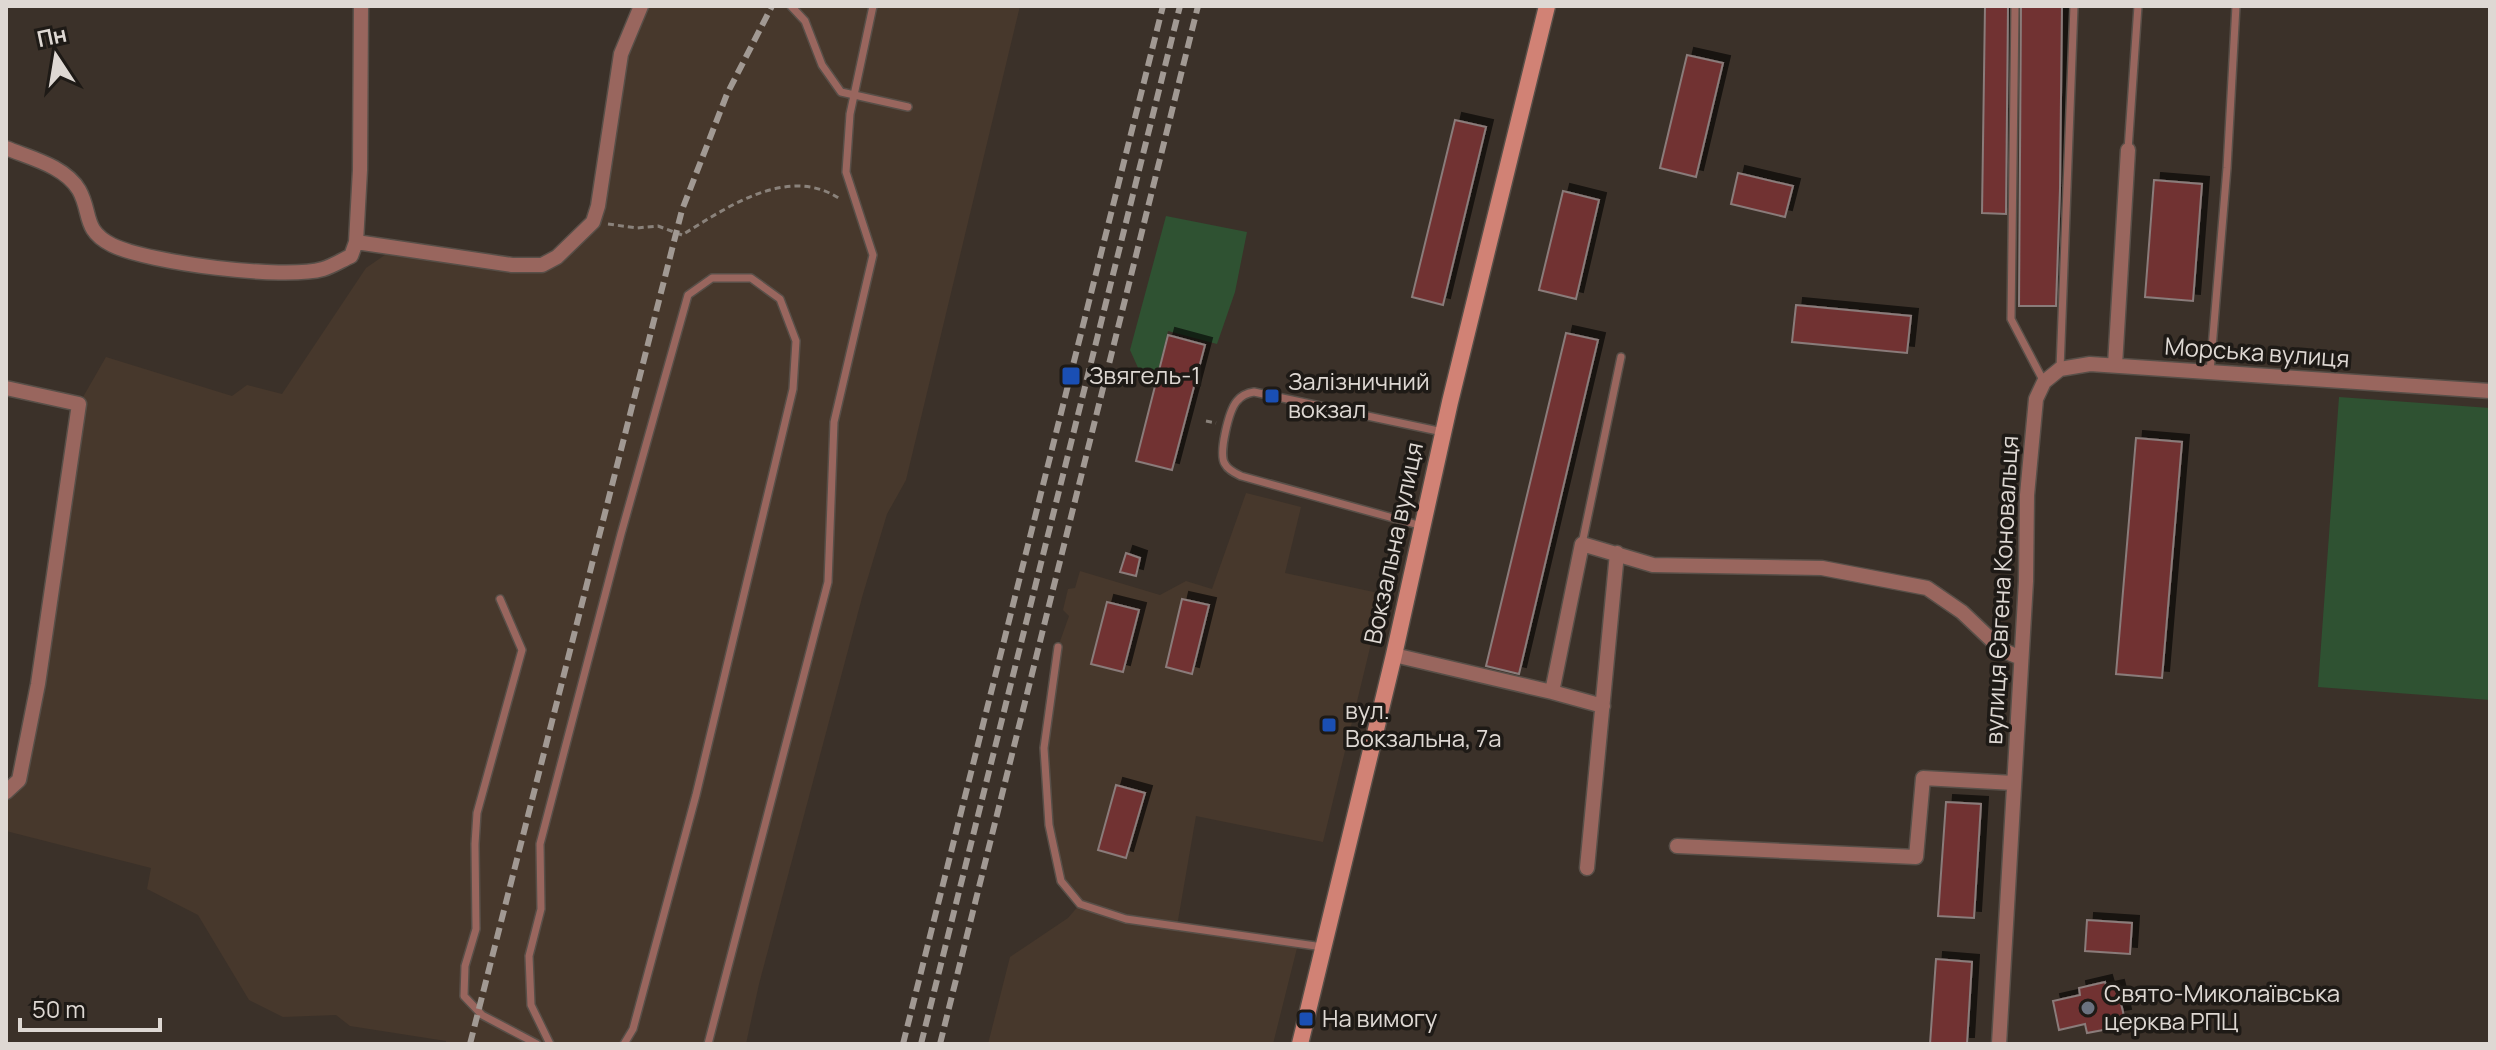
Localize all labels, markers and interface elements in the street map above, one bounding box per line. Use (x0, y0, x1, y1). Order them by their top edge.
north arrow (16, 16, 96, 96)
text: Пн (34, 19, 69, 54)
street label: Морська вулиця (2164, 329, 2351, 374)
place label: Звягель-1 (1089, 358, 1201, 391)
place label: Залізничний вокзал (1288, 364, 1430, 425)
marker: Звягель-1 (1060, 365, 1082, 387)
marker: Залізничний вокзал (1263, 387, 1281, 405)
street label: вулиця Євгена Коновальця (1976, 435, 2025, 745)
street label: Вокзальна вулиця (1355, 439, 1430, 647)
place label: вул. Вокзальна, 7а (1345, 693, 1502, 754)
marker: вул. Вокзальна, 7а (1320, 716, 1338, 734)
place label: Свято-Миколаївська церква РПЦ (2104, 976, 2340, 1037)
scale bar (20, 982, 160, 1032)
text: 50 m (32, 992, 86, 1025)
marker: Свято-Миколаївська церква РПЦ (2079, 999, 2097, 1017)
place label: На вимогу (1322, 1001, 1438, 1034)
marker: На вимогу (1297, 1010, 1315, 1028)

